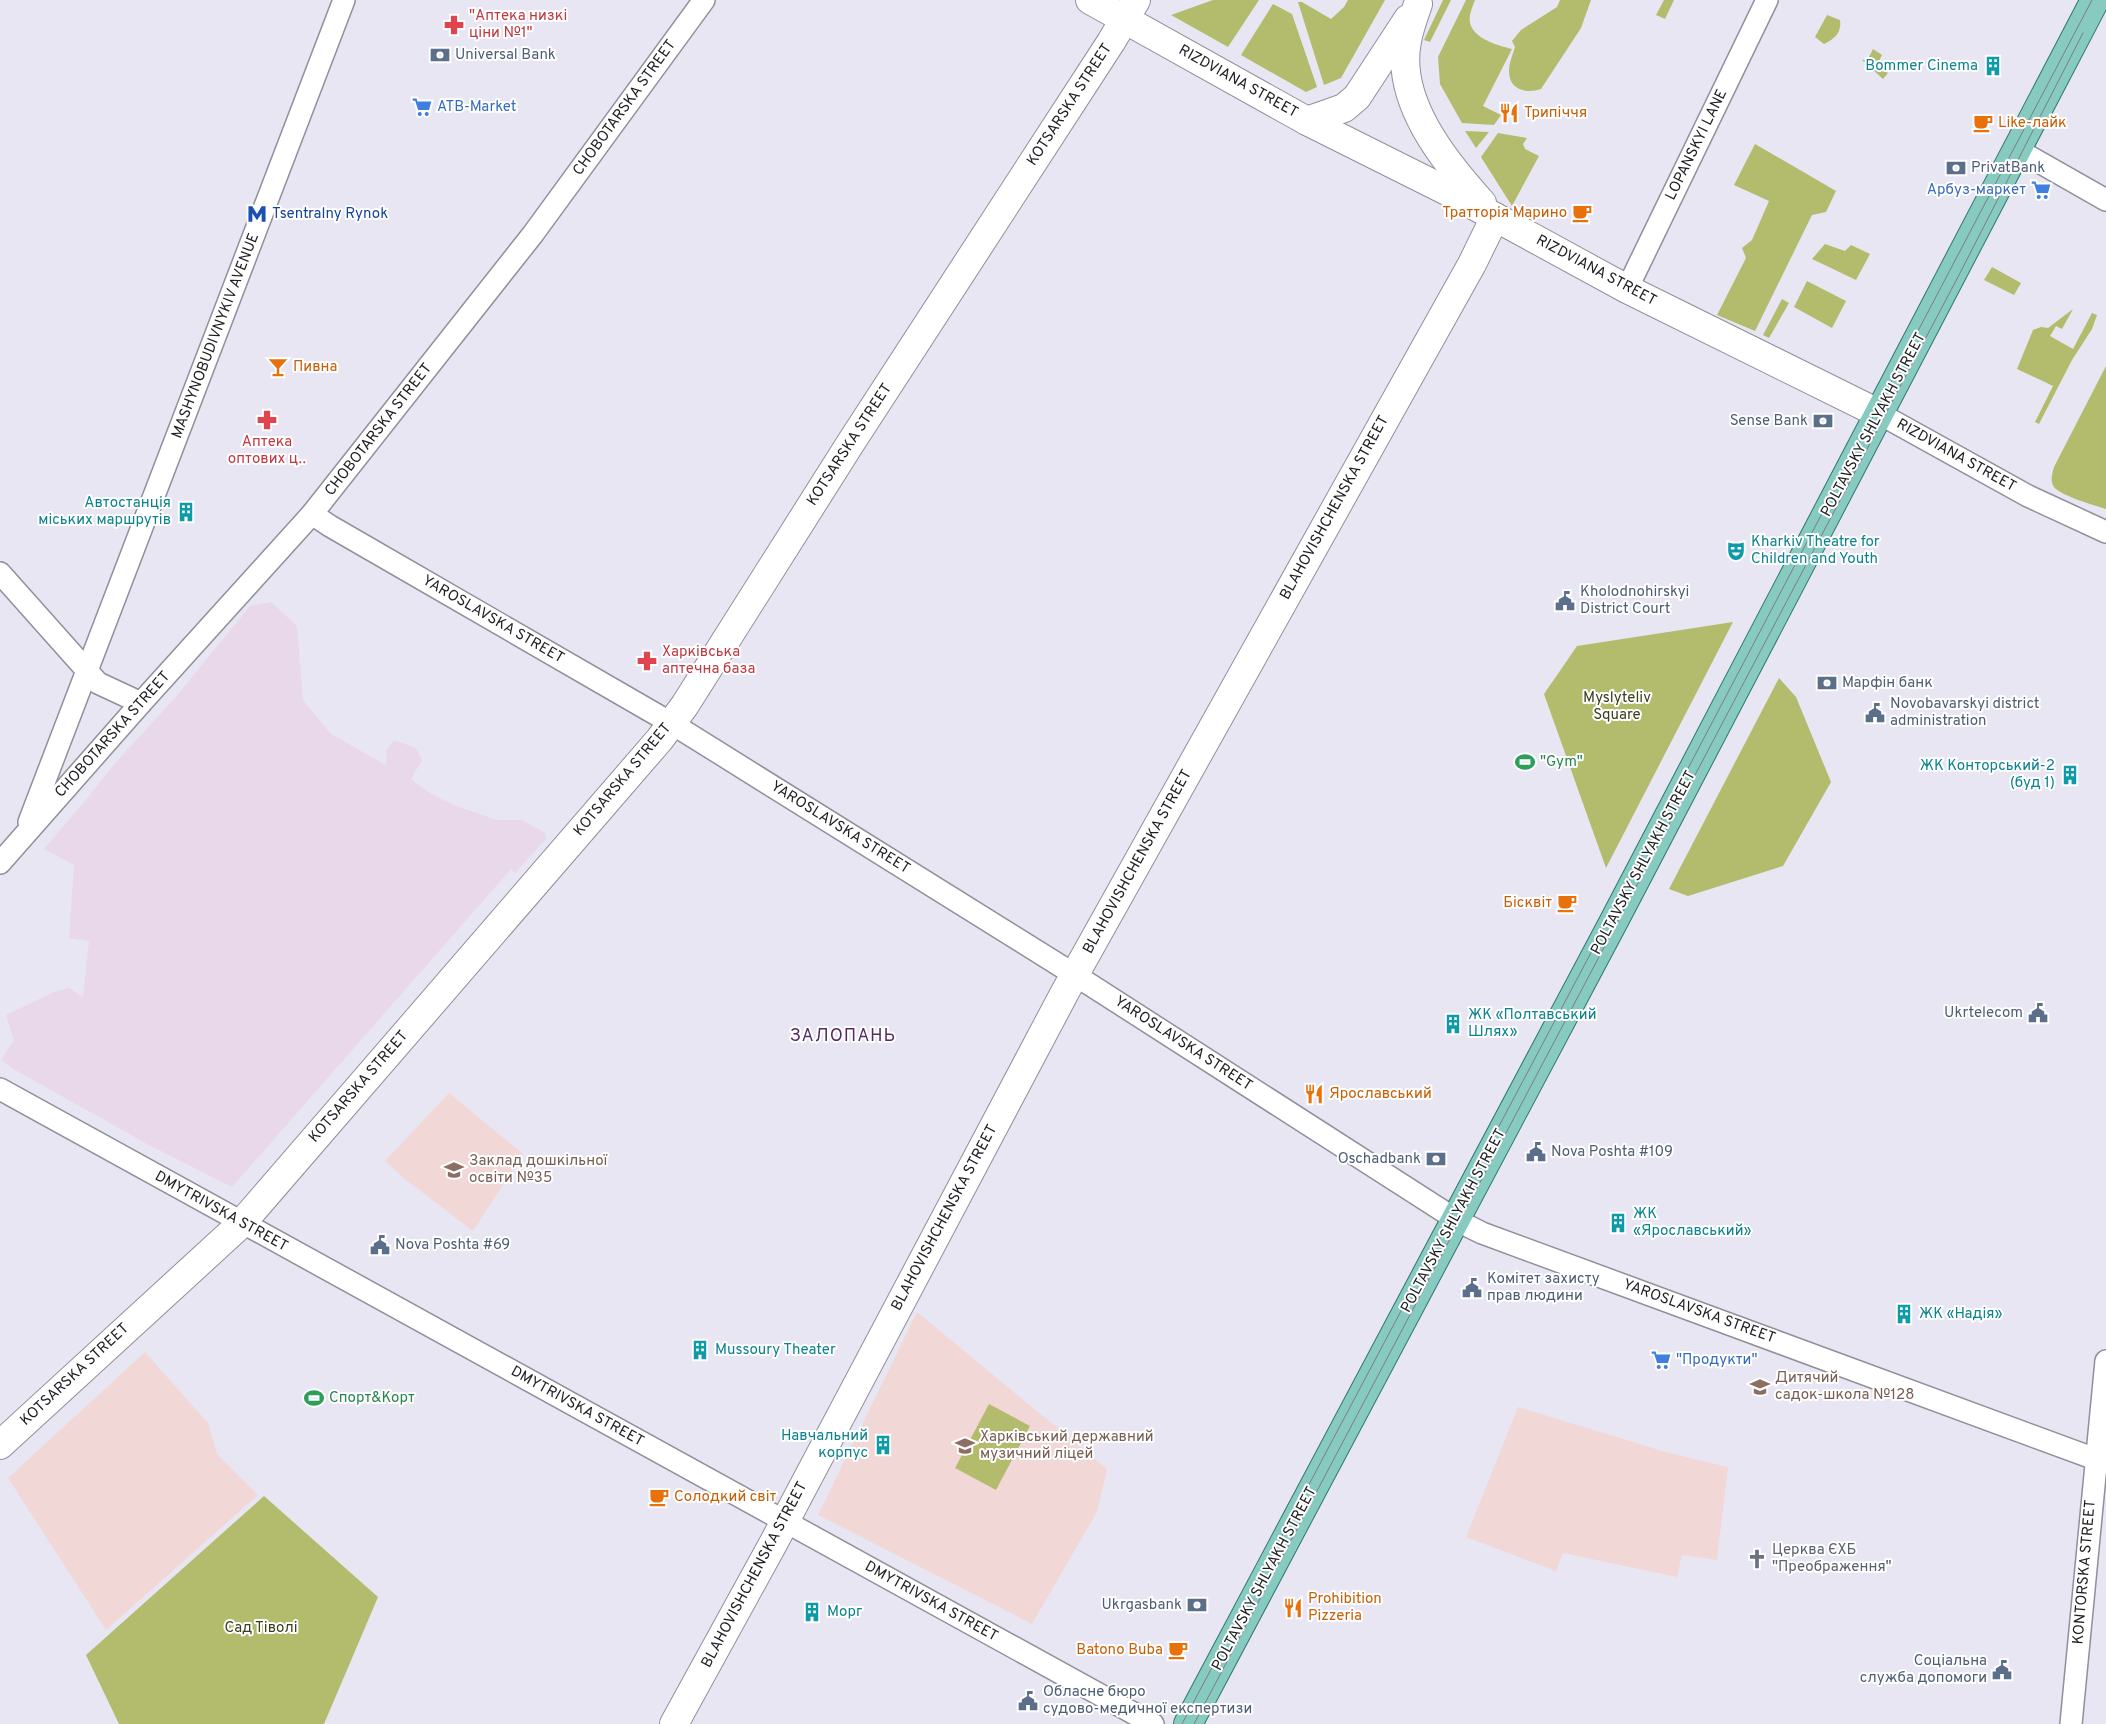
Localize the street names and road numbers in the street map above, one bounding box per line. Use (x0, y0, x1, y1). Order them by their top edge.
street label: CHOBOTARSKA STREET (569, 36, 681, 180)
street label: KOTSARSKA STREET (1023, 40, 1117, 170)
street label: RIZDVIANA STREET (1175, 41, 1301, 123)
street label: LOPANSKYI LANE (1662, 86, 1732, 204)
street label: MASHYNOBUDIVNYKIV AVENUE (168, 231, 264, 441)
street label: RIZDVIANA STREET (1532, 231, 1660, 311)
street label: POLTAVSKY SHLYAKH STREET (1817, 330, 1931, 520)
street label: CHOBOTARSKA STREET (321, 360, 437, 500)
street label: KOTSARSKA STREET (803, 380, 897, 510)
street label: BLAHOVISHCHENSKA STREET (1276, 412, 1394, 604)
street label: RIZDVIANA STREET (1893, 415, 2019, 497)
street label: YAROSLAVSKA STREET (419, 572, 567, 668)
street label: CHOBOTARSKA STREET (51, 668, 175, 802)
street label: KOTSARSKA STREET (570, 719, 676, 841)
street label: BLAHOVISHCHENSKA STREET (1079, 766, 1197, 958)
street label: POLTAVSKY SHLYAKH STREET (1587, 768, 1701, 958)
street label: YAROSLAVSKA STREET (767, 777, 913, 879)
street label: YAROSLAVSKA STREET (1110, 992, 1256, 1096)
street label: KOTSARSKA STREET (305, 1027, 413, 1147)
street label: BLAHOVISHCHENSKA STREET (888, 1122, 1002, 1314)
street label: POLTAVSKY SHLYAKH STREET (1397, 1126, 1511, 1316)
street label: DMYTRIVSKA STREET (151, 1167, 291, 1257)
street label: YAROSLAVSKA STREET (1620, 1276, 1778, 1348)
street label: KOTSARSKA STREET (17, 1320, 133, 1430)
street label: DMYTRIVSKA STREET (507, 1362, 647, 1452)
street label: BLAHOVISHCHENSKA STREET (698, 1479, 812, 1671)
street label: POLTAVSKY SHLYAKH STREET (1208, 1484, 1322, 1674)
street label: KONTORSKA STREET (2069, 1499, 2101, 1645)
street label: DMYTRIVSKA STREET (861, 1557, 1001, 1647)

